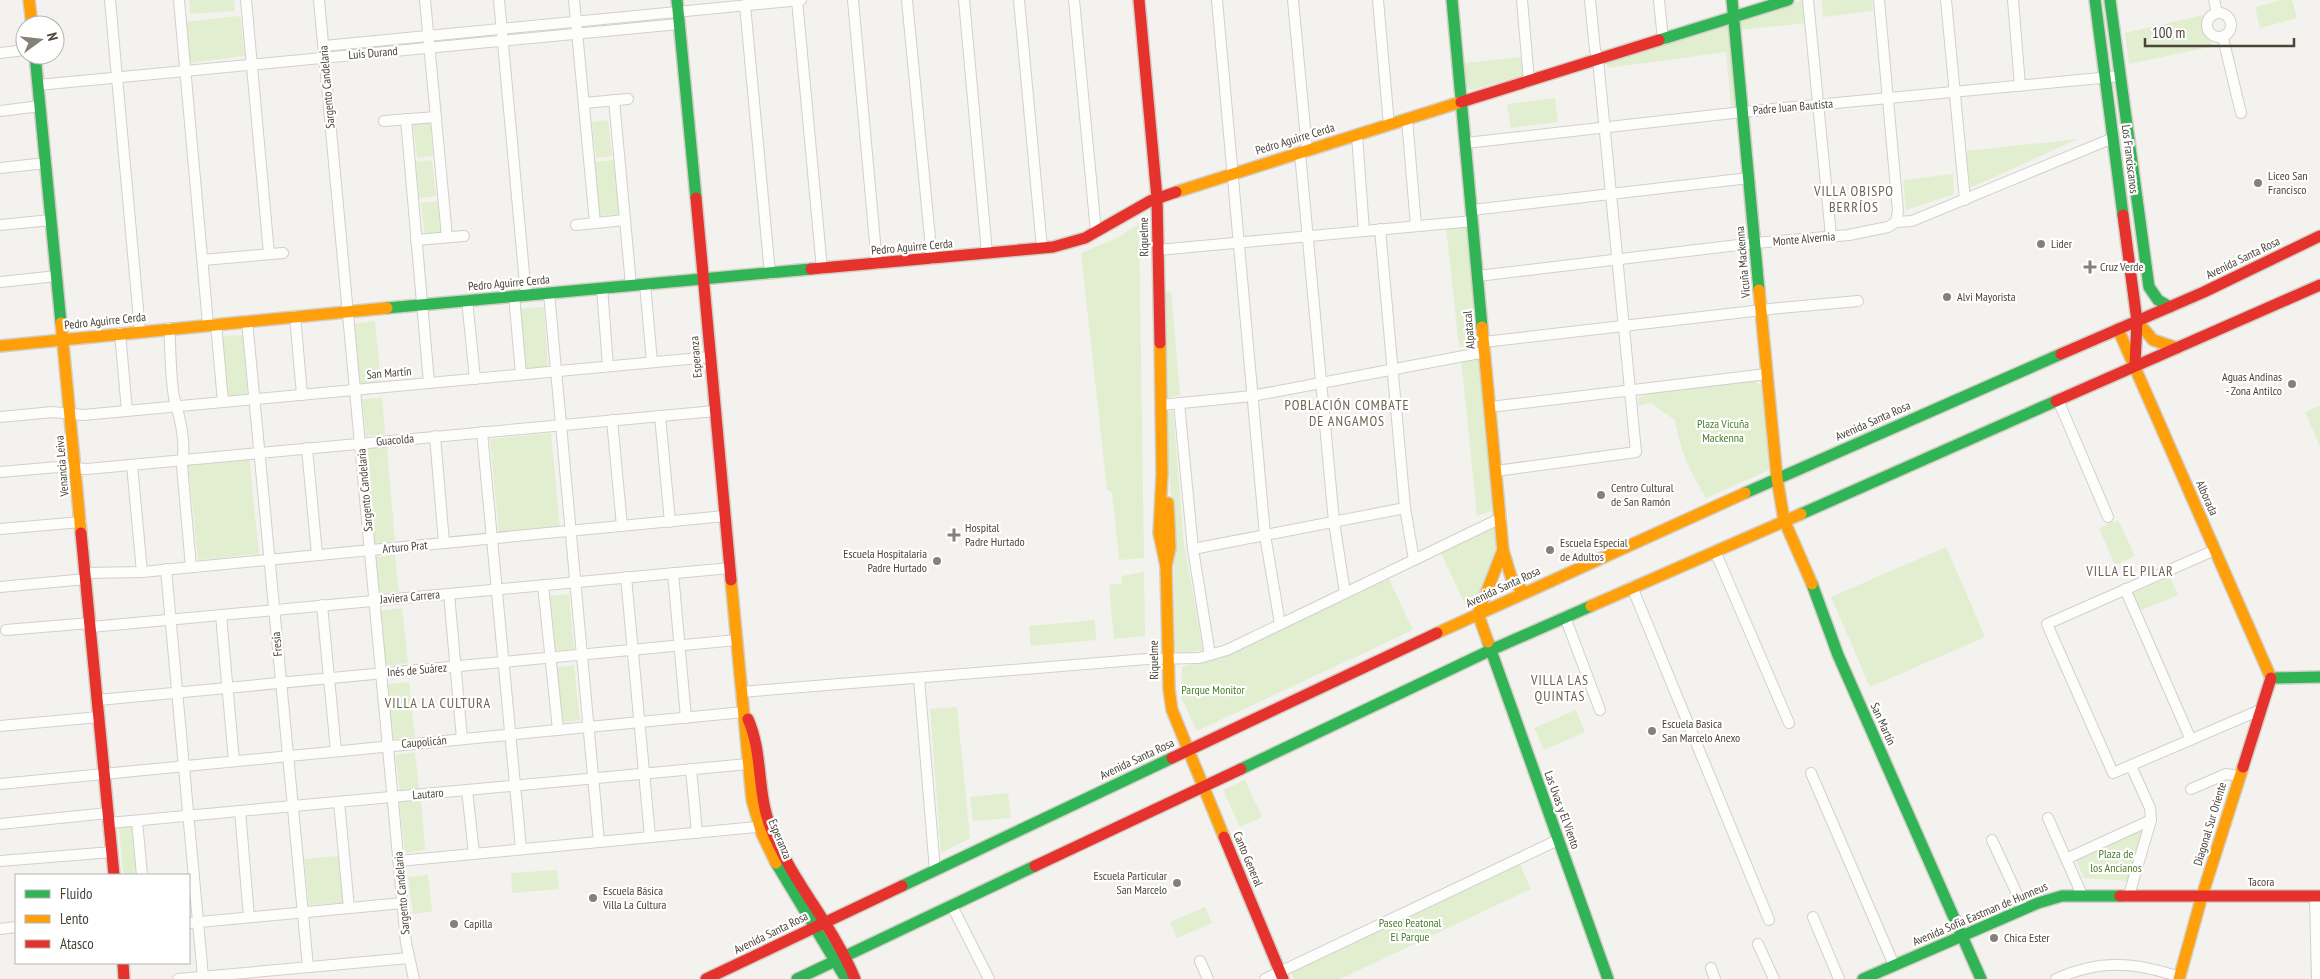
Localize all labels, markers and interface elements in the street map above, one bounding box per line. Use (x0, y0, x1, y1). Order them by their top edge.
north arrow (15, 15, 65, 65)
scale bar (2145, 15, 2294, 47)
text: 100 m (2152, 23, 2185, 42)
text: N (43, 31, 62, 43)
street label: Luis Durand (348, 43, 398, 62)
street label: Sargento Candelaria (315, 45, 338, 129)
street label: Padre Juan Bautista (1752, 96, 1834, 117)
street label: Pedro Aguirre Cerda (1253, 119, 1336, 158)
street label: Los Franciscanos (2119, 124, 2142, 194)
place label: Liceo San Francisco (2268, 168, 2307, 197)
marker: Liceo San Francisco (2252, 177, 2264, 189)
district label: VILLA OBISPO BERRÍOS (1813, 182, 1894, 216)
street label: Riquelme (1136, 217, 1151, 257)
street label: Vicuña Mackenna (1732, 225, 1753, 299)
street label: Monte Alvernia (1772, 228, 1836, 249)
street label: Avenida Santa Rosa (2203, 233, 2282, 282)
street label: Pedro Aguirre Cerda (870, 235, 954, 258)
place label: Lider (2051, 236, 2073, 251)
marker: Lider (2035, 238, 2047, 250)
place label: Cruz Verde (2100, 259, 2144, 274)
marker: Cruz Verde (2084, 261, 2096, 273)
street label: Pedro Aguirre Cerda (467, 271, 551, 294)
place label: Alvi Mayorista (1957, 289, 2016, 304)
marker: Alvi Mayorista (1941, 291, 1953, 303)
street label: Pedro Aguirre Cerda (63, 309, 147, 332)
street label: Alpatacal (1459, 310, 1478, 350)
street label: Esperanza (686, 335, 705, 379)
street label: San Martín (366, 363, 412, 382)
place label: Aguas Andinas - Zona Antilco (2222, 369, 2282, 398)
marker: Aguas Andinas - Zona Antilco (2286, 378, 2298, 390)
district label: POBLACIÓN COMBATE DE ANGAMOS (1285, 396, 1409, 430)
street label: Avenida Santa Rosa (1833, 397, 1913, 444)
park label: Plaza Vicuña Mackenna (1697, 416, 1749, 445)
street label: Guacolda (375, 430, 415, 449)
street label: Venancia Leiva (51, 435, 72, 498)
street label: Sargento Candelaria (353, 448, 376, 532)
street label: Alborada (2193, 478, 2222, 518)
place label: Centro Cultural de San Ramón (1611, 480, 1674, 509)
marker: Centro Cultural de San Ramón (1595, 489, 1607, 501)
place label: Hospital Padre Hurtado (965, 520, 1025, 549)
marker: Hospital Padre Hurtado (947, 528, 961, 542)
place label: Escuela Especial de Adultos (1560, 535, 1628, 564)
street label: Arturo Prat (382, 537, 429, 556)
marker: Escuela Especial de Adultos (1544, 544, 1556, 556)
place label: Escuela Hospitalaria Padre Hurtado (843, 546, 927, 575)
marker: Escuela Hospitalaria Padre Hurtado (931, 555, 943, 567)
district label: VILLA EL PILAR (2085, 562, 2174, 580)
street label: Avenida Santa Rosa (1463, 563, 1543, 610)
street label: Javiera Carrera (378, 586, 441, 607)
street label: Fresia (268, 631, 285, 657)
street label: Riquelme (1146, 640, 1161, 680)
street label: Inés de Suárez (386, 659, 447, 680)
district label: VILLA LAS QUINTAS (1530, 671, 1589, 705)
park label: Parque Monitor (1181, 682, 1245, 697)
district label: VILLA LA CULTURA (384, 694, 491, 712)
street label: San Martín (1867, 700, 1899, 747)
place label: Escuela Basica San Marcelo Anexo (1662, 716, 1740, 745)
marker: Escuela Basica San Marcelo Anexo (1646, 725, 1658, 737)
street label: Caupolicán (401, 732, 447, 751)
street label: Avenida Santa Rosa (1097, 735, 1177, 782)
street label: Las Uvas y El Viento (1541, 769, 1584, 851)
street label: Diagonal Sur Oriente (2190, 780, 2229, 867)
street label: Lautaro (412, 785, 444, 802)
street label: Esperanza (765, 817, 796, 861)
street label: Canto General (1230, 829, 1267, 889)
park label: Plaza de los Ancianos (2090, 846, 2142, 875)
street label: Sargento Candelaria (390, 851, 413, 935)
place label: Escuela Particular San Marcelo (1093, 868, 1168, 897)
legend (15, 874, 190, 964)
street label: Tacora (2248, 874, 2274, 889)
marker: Escuela Particular San Marcelo (1171, 877, 1183, 889)
street label: Avenida Sofía Eastman de Hunneus (1910, 878, 2050, 949)
place label: Escuela Básica Villa La Cultura (602, 883, 666, 912)
text: Fluido (60, 884, 92, 903)
marker: Escuela Básica Villa La Cultura (587, 892, 599, 904)
street label: Avenida Santa Rosa (731, 908, 810, 957)
text: Lento (60, 909, 89, 928)
park label: Paseo Peatonal El Parque (1379, 915, 1442, 944)
place label: Capilla (464, 916, 493, 931)
marker: Capilla (448, 918, 460, 930)
place label: Chica Ester (2004, 930, 2050, 945)
marker: Chica Ester (1988, 932, 2000, 944)
text: Atasco (60, 934, 94, 953)

